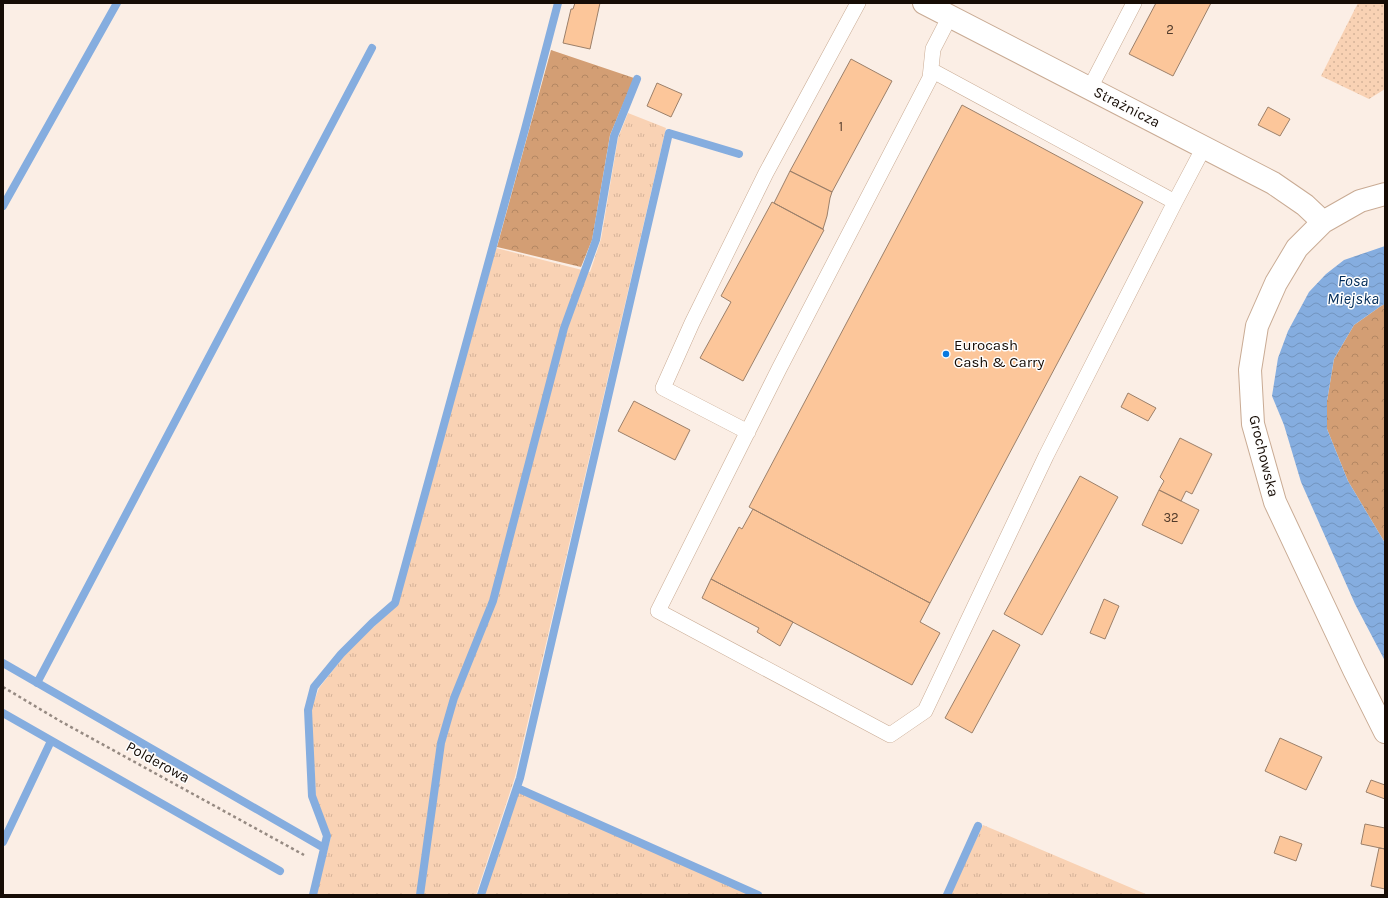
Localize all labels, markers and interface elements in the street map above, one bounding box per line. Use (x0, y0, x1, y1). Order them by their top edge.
house number: 2 (1166, 22, 1174, 37)
street label: Strażnicza (1091, 83, 1163, 131)
house number: 1 (839, 119, 843, 134)
water label: Fosa Miejska (1327, 271, 1379, 308)
place label: Eurocash Cash & Carry (954, 336, 1045, 371)
marker: Eurocash Cash & Carry (941, 349, 951, 359)
street label: Grochowska (1245, 413, 1283, 499)
house number: 32 (1163, 510, 1179, 525)
street label: Polderowa (123, 737, 193, 787)

